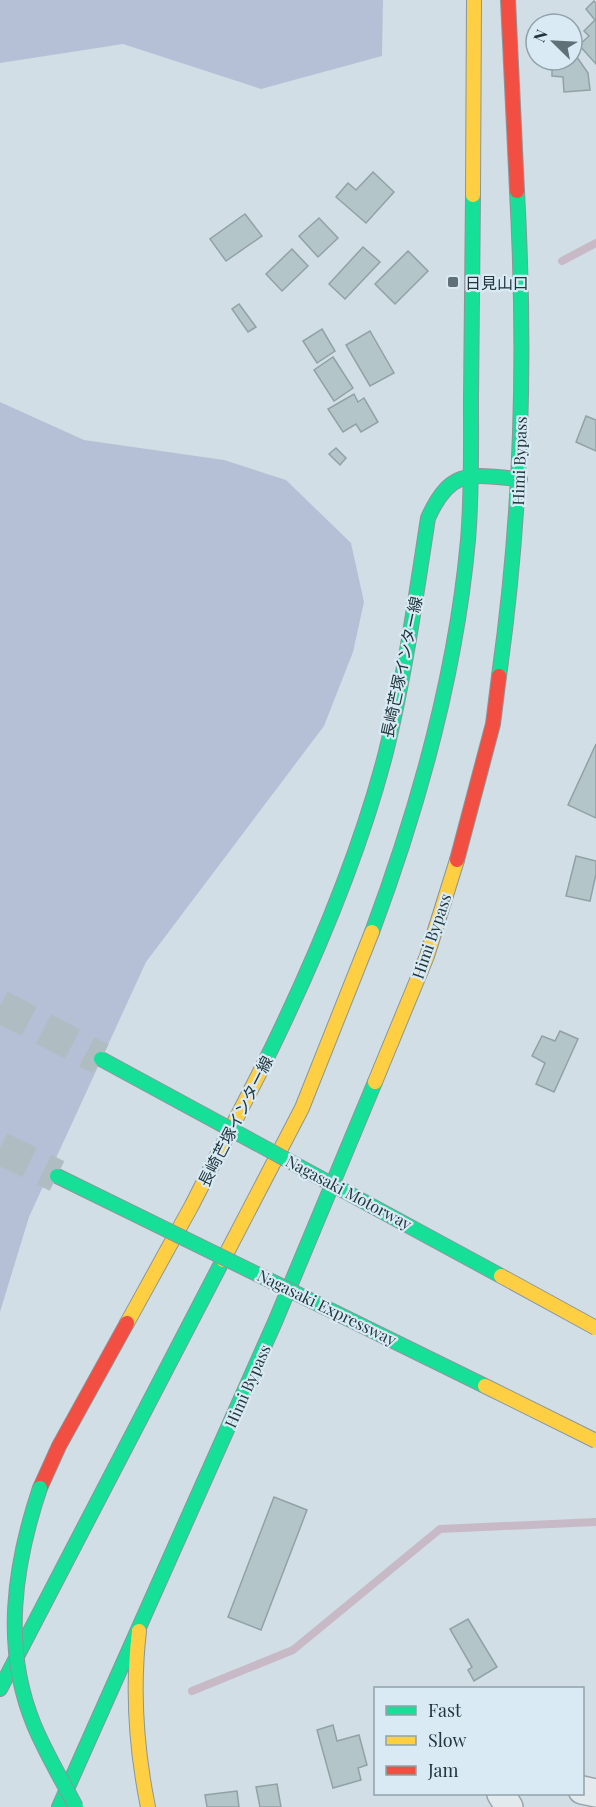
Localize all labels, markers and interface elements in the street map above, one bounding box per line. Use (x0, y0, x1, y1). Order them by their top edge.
north arrow (524, 12, 584, 72)
text: N (528, 26, 552, 45)
place label: 日見山口 (465, 272, 529, 293)
marker: 日見山口 (446, 275, 460, 289)
street label: Himi Bypass (507, 416, 531, 506)
street label: 長崎芒塚インター線 (376, 594, 426, 740)
street label: Himi Bypass (407, 890, 455, 982)
street label: 長崎芒塚インター線 (193, 1052, 277, 1190)
street label: Nagasaki Motorway (282, 1150, 416, 1234)
street label: Nagasaki Expressway (254, 1264, 400, 1350)
street label: Himi Bypass (219, 1341, 275, 1431)
legend (374, 1687, 584, 1795)
text: Fast (428, 1698, 462, 1722)
text: Slow (428, 1728, 466, 1752)
text: Jam (427, 1758, 458, 1782)

